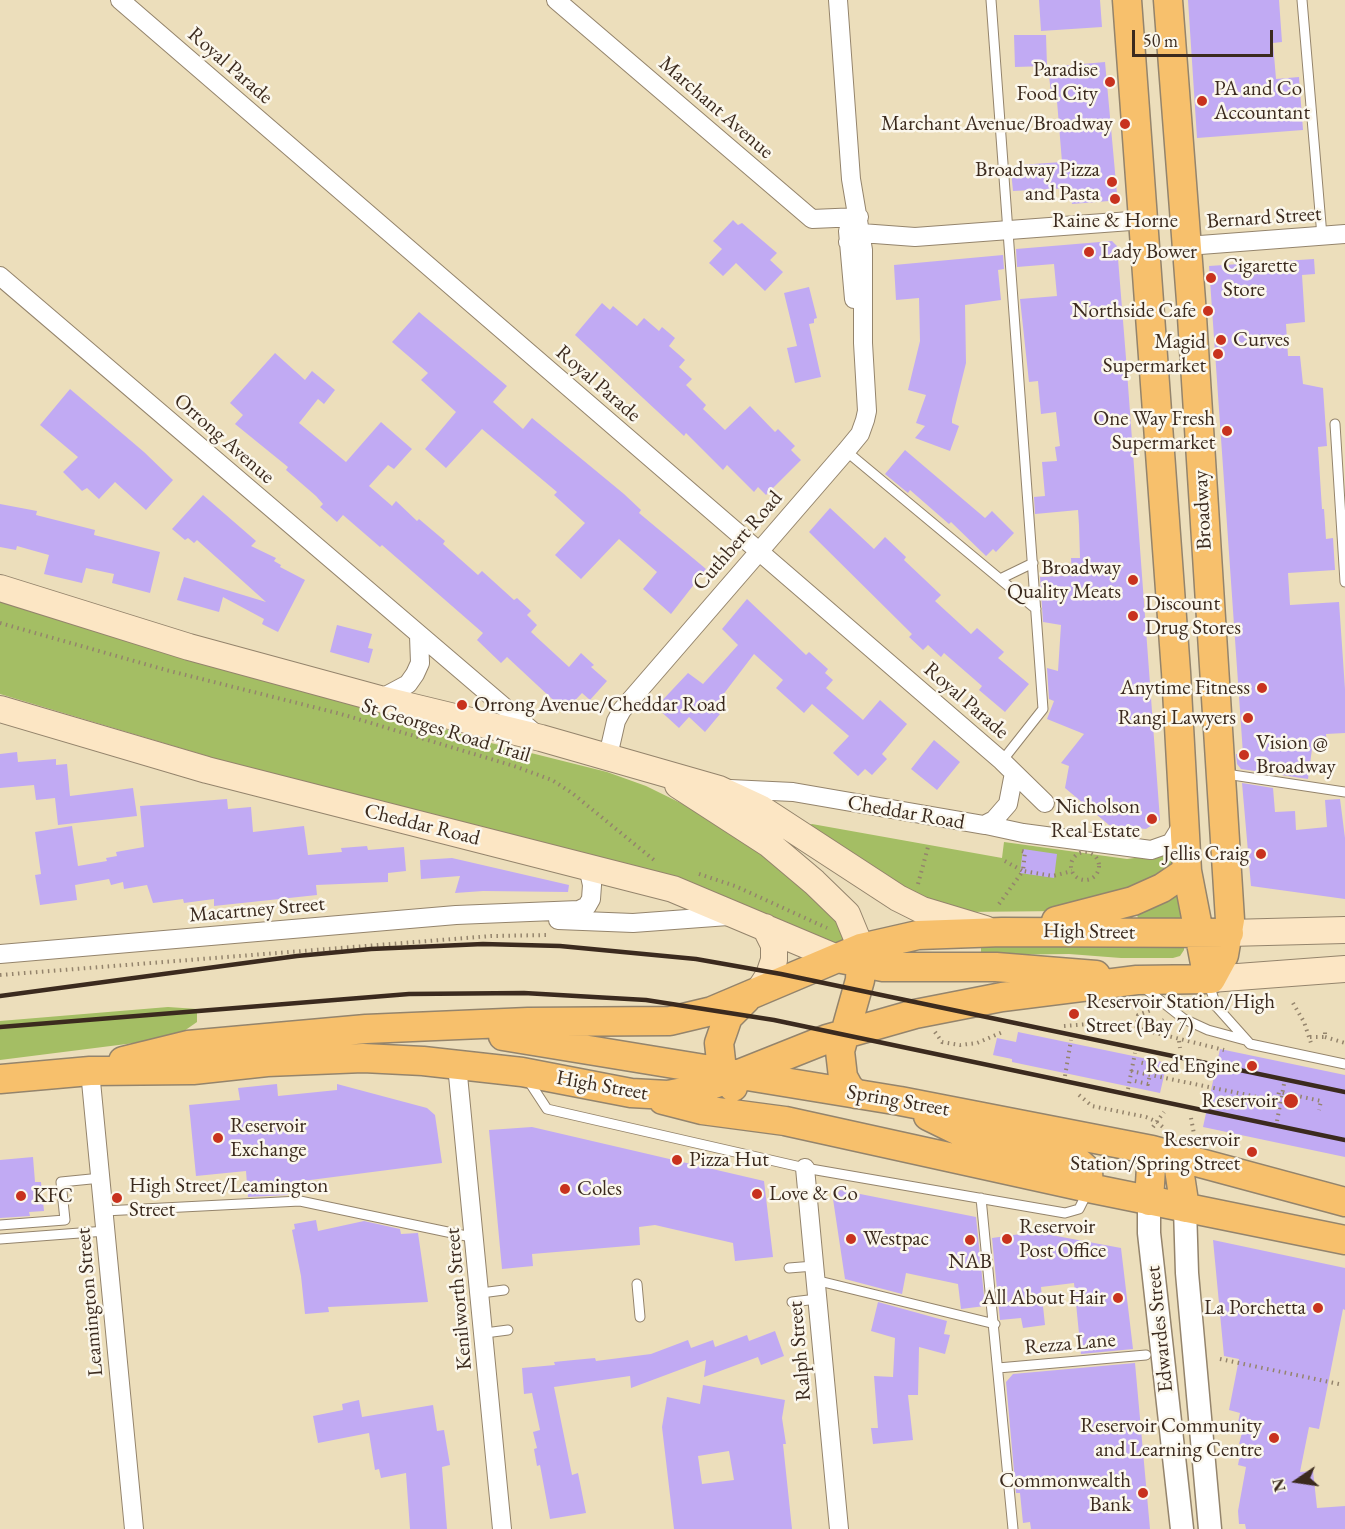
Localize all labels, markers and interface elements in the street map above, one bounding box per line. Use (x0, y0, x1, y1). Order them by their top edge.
scale bar (1135, 18, 1276, 56)
street label: Royal Parade (182, 22, 278, 110)
text: 50 m (1143, 29, 1178, 52)
street label: Marchant Avenue (653, 51, 779, 165)
place label: Paradise Food City (1016, 57, 1098, 107)
marker: Paradise Food City (1103, 75, 1117, 89)
place label: PA and Co Accountant (1214, 76, 1310, 126)
marker: PA and Co Accountant (1195, 94, 1209, 108)
place label: Marchant Avenue/Broadway (881, 111, 1113, 137)
marker: Marchant Avenue/Broadway (1118, 117, 1132, 131)
place label: Broadway Pizza and Pasta (975, 157, 1100, 207)
marker: Broadway Pizza and Pasta (1105, 175, 1119, 189)
marker: Raine & Horne (1108, 192, 1122, 206)
street label: Bernard Street (1206, 201, 1322, 235)
place label: Raine & Horne (1052, 208, 1178, 234)
place label: Lady Bower (1101, 239, 1197, 265)
marker: Lady Bower (1082, 245, 1096, 259)
place label: Cigarette Store (1223, 253, 1297, 303)
marker: Cigarette Store (1204, 271, 1218, 285)
place label: Northside Cafe (1072, 298, 1196, 324)
marker: Northside Cafe (1201, 304, 1215, 318)
place label: Curves (1233, 327, 1290, 353)
place label: Magid Supermarket (1103, 329, 1206, 379)
marker: Curves (1214, 333, 1228, 347)
street label: Royal Parade (550, 340, 646, 428)
marker: Magid Supermarket (1211, 347, 1225, 361)
street label: Orrong Avenue (169, 388, 279, 490)
place label: One Way Fresh Supermarket (1093, 406, 1215, 456)
marker: One Way Fresh Supermarket (1220, 424, 1234, 438)
street label: Broadway (1188, 470, 1218, 550)
street label: Cuthbert Road (688, 486, 788, 596)
place label: Broadway Quality Meats (1007, 555, 1121, 605)
marker: Broadway Quality Meats (1126, 573, 1140, 587)
place label: Discount Drug Stores (1145, 591, 1241, 641)
marker: Discount Drug Stores (1126, 609, 1140, 623)
street label: Royal Parade (918, 657, 1014, 745)
place label: Anytime Fitness (1120, 675, 1250, 701)
marker: Anytime Fitness (1255, 681, 1269, 695)
place label: Orrong Avenue/Cheddar Road (474, 692, 726, 718)
street label: St Georges Road Trail (359, 693, 533, 769)
marker: Orrong Avenue/Cheddar Road (455, 698, 469, 712)
place label: Rangi Lawyers (1118, 705, 1236, 731)
marker: Rangi Lawyers (1241, 711, 1255, 725)
place label: Vision @ Broadway (1256, 730, 1336, 780)
marker: Vision @ Broadway (1237, 748, 1251, 762)
street label: Cheddar Road (845, 790, 967, 836)
place label: Nicholson Real Estate (1051, 794, 1140, 844)
street label: Cheddar Road (361, 798, 483, 852)
marker: Nicholson Real Estate (1145, 812, 1159, 826)
place label: Jellis Craig (1163, 841, 1249, 867)
marker: Jellis Craig (1254, 847, 1268, 861)
street label: Macartney Street (188, 892, 326, 928)
street label: High Street (1043, 919, 1135, 945)
place label: Reservoir Station/High Street (Bay 7) (1086, 989, 1275, 1039)
marker: Reservoir Station/High Street (Bay 7) (1067, 1007, 1081, 1021)
place label: Red Engine (1146, 1053, 1240, 1079)
marker: Red Engine (1245, 1059, 1259, 1073)
street label: High Street (554, 1066, 650, 1106)
street label: Spring Street (845, 1080, 951, 1122)
place label: Reservoir (1202, 1088, 1278, 1114)
marker: Reservoir (1282, 1092, 1300, 1110)
place label: Reservoir Exchange (230, 1113, 307, 1163)
place label: Reservoir Station/Spring Street (1070, 1127, 1240, 1177)
marker: Reservoir Exchange (211, 1131, 225, 1145)
marker: Reservoir Station/Spring Street (1245, 1145, 1259, 1159)
place label: Pizza Hut (689, 1147, 769, 1173)
marker: Pizza Hut (670, 1153, 684, 1167)
place label: High Street/Leamington Street (129, 1173, 328, 1223)
place label: Coles (577, 1176, 622, 1202)
place label: Love & Co (769, 1181, 858, 1207)
marker: Coles (558, 1182, 572, 1196)
place label: KFC (33, 1183, 73, 1209)
marker: Love & Co (750, 1187, 764, 1201)
marker: KFC (14, 1189, 28, 1203)
marker: High Street/Leamington Street (110, 1191, 124, 1205)
place label: Reservoir Post Office (1019, 1214, 1106, 1264)
place label: Westpac (863, 1226, 929, 1252)
street label: Leamington Street (71, 1227, 109, 1377)
street label: Kenilworth Street (440, 1227, 478, 1371)
marker: Westpac (844, 1232, 858, 1246)
marker: Reservoir Post Office (1000, 1232, 1014, 1246)
marker: NAB (963, 1233, 977, 1247)
place label: NAB (948, 1249, 992, 1275)
street label: Edwardes Street (1141, 1264, 1179, 1394)
place label: All About Hair (982, 1285, 1106, 1311)
marker: All About Hair (1111, 1291, 1125, 1305)
place label: La Porchetta (1204, 1295, 1306, 1321)
street label: Ralph Street (783, 1300, 817, 1402)
marker: La Porchetta (1311, 1301, 1325, 1315)
street label: Rezza Lane (1023, 1327, 1117, 1361)
place label: Reservoir Community and Learning Centre (1080, 1413, 1262, 1463)
marker: Reservoir Community and Learning Centre (1267, 1431, 1281, 1445)
north arrow (1267, 1451, 1327, 1511)
place label: Commonwealth Bank (999, 1468, 1131, 1518)
text: N (1267, 1476, 1291, 1494)
marker: Commonwealth Bank (1136, 1486, 1150, 1500)

